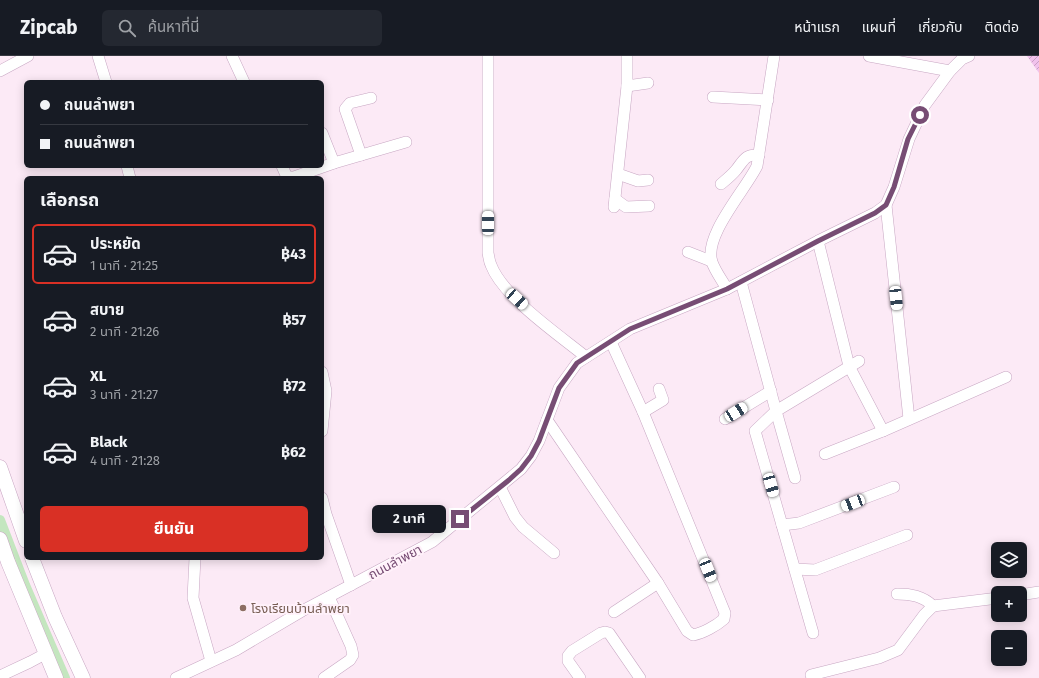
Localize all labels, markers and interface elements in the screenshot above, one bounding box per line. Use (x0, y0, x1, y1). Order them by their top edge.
search box (102, 10, 382, 46)
text: Zipcab (20, 16, 78, 39)
icon: search (116, 17, 138, 39)
text: ค้นหาที่นี่ (148, 18, 199, 36)
text: หน้าแรก (794, 19, 840, 36)
text: แผนที่ (862, 19, 896, 36)
text: เกี่ยวกับ (918, 19, 963, 36)
text: ติดต่อ (985, 19, 1019, 36)
text: ถนนลำพยา (64, 96, 135, 114)
route start (911, 106, 929, 124)
text: ถนนลำพยา (64, 134, 135, 152)
text: เลือกรถ (40, 189, 99, 211)
car (482, 211, 494, 235)
text: ประหยัด (90, 235, 141, 253)
icon: car (42, 236, 78, 272)
text: ฿43 (281, 245, 306, 263)
text: 1 นาที · 21:25 (90, 258, 158, 273)
car (889, 285, 903, 311)
car (504, 287, 530, 311)
text: สบาย (90, 301, 124, 319)
icon: car (42, 302, 78, 338)
text: ฿57 (282, 311, 306, 329)
text: 2 นาที · 21:26 (90, 324, 159, 339)
text: XL (90, 367, 106, 385)
icon: car (42, 368, 78, 404)
text: ฿72 (283, 377, 306, 395)
text: 3 นาที · 21:27 (90, 387, 158, 402)
car (723, 401, 749, 423)
text: Black (90, 433, 127, 451)
icon: car (42, 434, 78, 470)
text: ฿62 (281, 443, 306, 461)
text: 4 นาที · 21:28 (90, 453, 160, 468)
car (762, 472, 780, 498)
car (840, 493, 866, 513)
callout: 2 นาที (372, 505, 446, 533)
button: ยืนยัน (40, 506, 308, 552)
route end (451, 510, 469, 528)
text: 2 นาที (393, 511, 425, 526)
street label: ถนนลำพยา (366, 542, 424, 582)
map controls (991, 542, 1027, 666)
button: layers (991, 542, 1027, 578)
car (698, 557, 718, 583)
button: + (991, 586, 1027, 622)
place label: โรงเรียนบ้านลำพยา (251, 601, 350, 616)
marker: โรงเรียนบ้านลำพยา (238, 603, 248, 613)
button: − (991, 630, 1027, 666)

